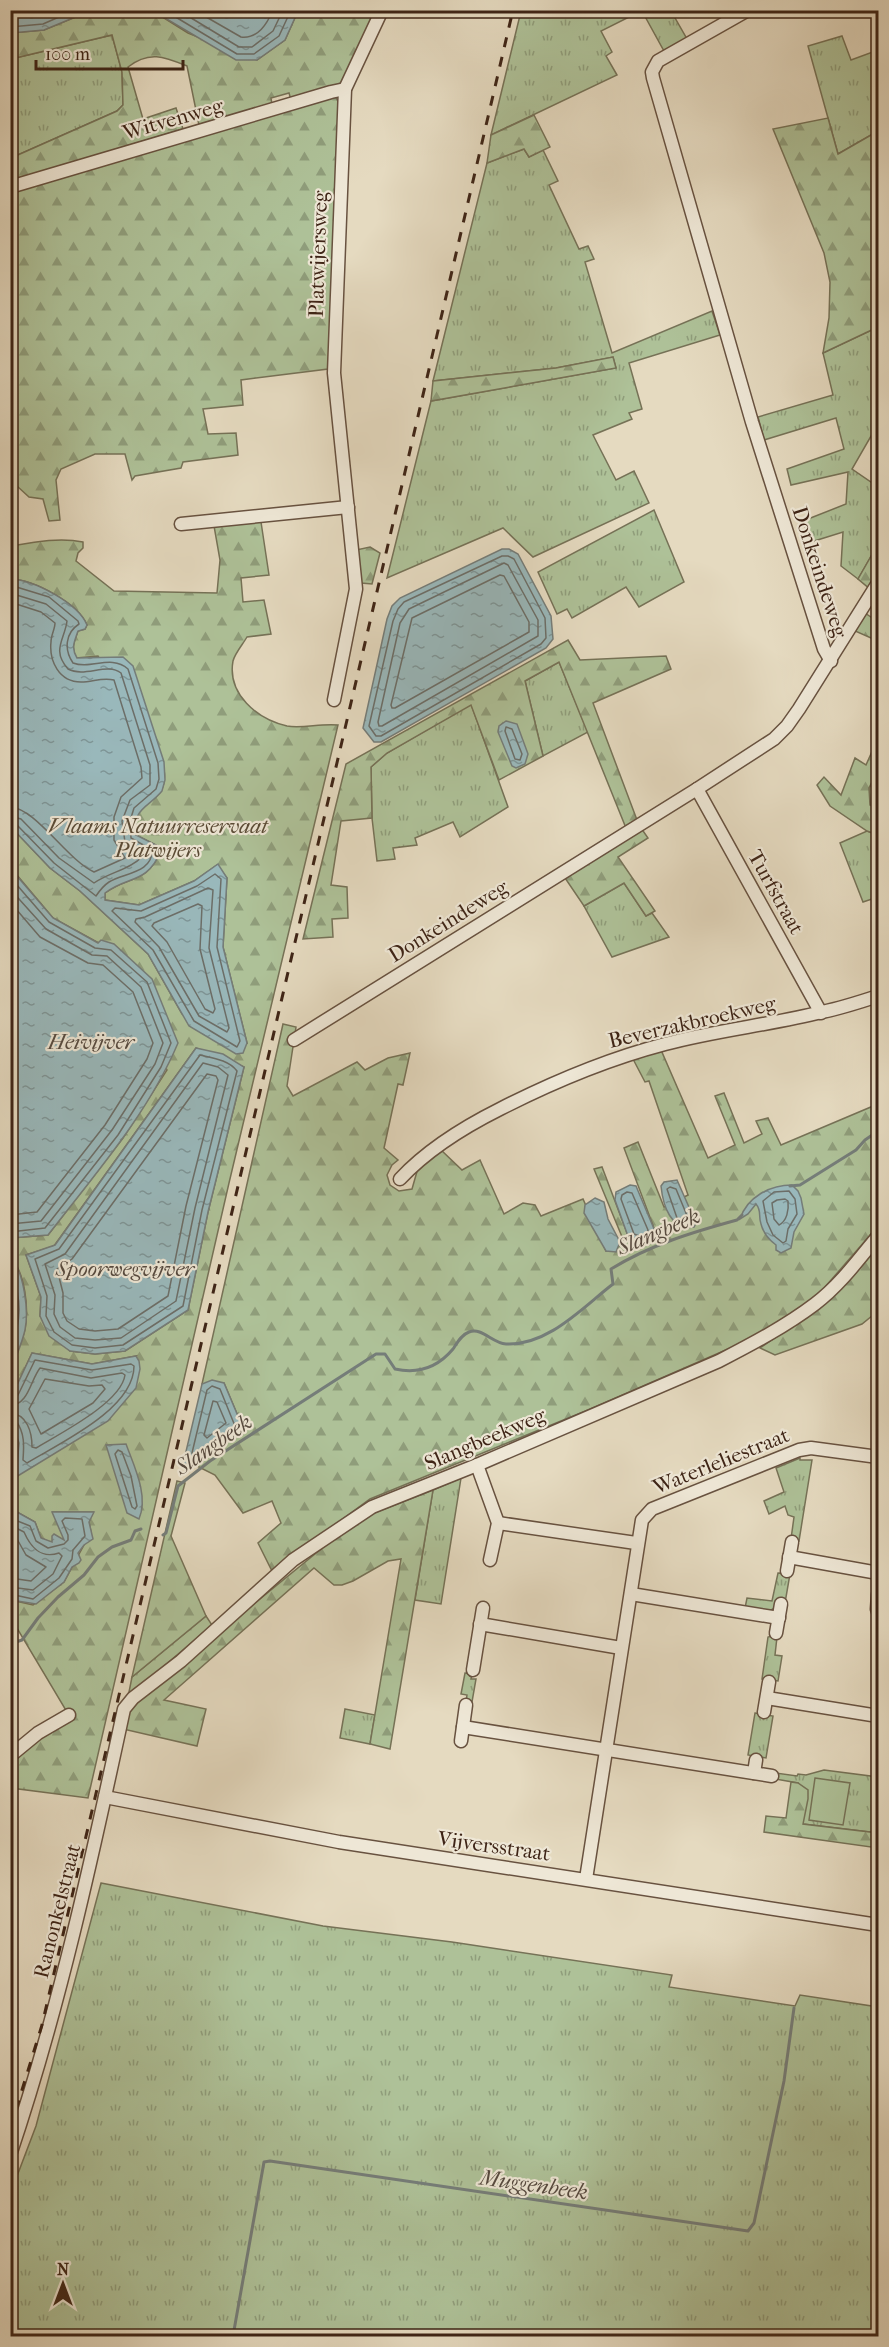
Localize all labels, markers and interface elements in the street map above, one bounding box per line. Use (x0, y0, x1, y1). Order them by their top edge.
scale bar (36, 33, 183, 71)
text: 100 m (45, 44, 90, 65)
street label: Witvenweg (119, 93, 227, 145)
street label: Platwijersweg (304, 190, 332, 318)
street label: Donkeindeweg (788, 503, 853, 641)
park label: Vlaams Natuurreservaat Platwijers (48, 814, 269, 862)
street label: Turfstraat (743, 846, 809, 939)
street label: Donkeindeweg (384, 874, 513, 967)
street label: Beverzakbroekweg (606, 991, 779, 1053)
water label: Heivijver (47, 1029, 136, 1055)
water label: Slangbeek (612, 1203, 704, 1261)
water label: Spoorwegvijver (55, 1256, 196, 1282)
street label: Slangbeekweg (421, 1402, 550, 1475)
water label: Slangbeek (169, 1409, 257, 1481)
street label: Waterleliestraat (648, 1423, 793, 1500)
street label: Vijversstraat (435, 1826, 552, 1866)
street label: Ranonkelstraat (29, 1841, 85, 1981)
water label: Muggenbeek (476, 2164, 589, 2205)
north arrow (33, 2254, 93, 2314)
text: N (57, 2260, 70, 2279)

